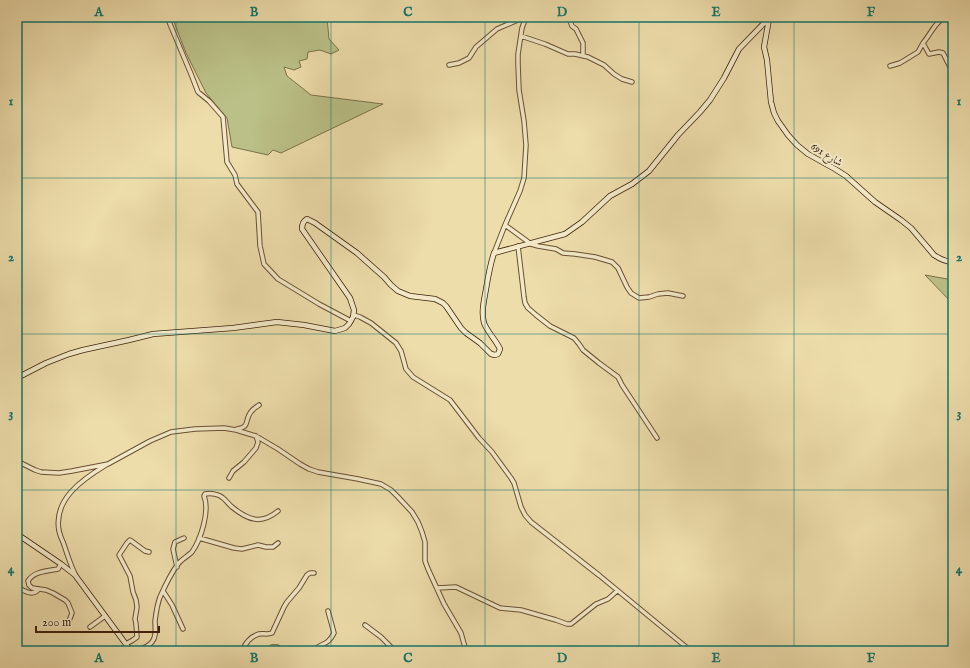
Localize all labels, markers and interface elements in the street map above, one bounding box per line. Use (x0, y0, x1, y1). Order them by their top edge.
text: A (94, 4, 105, 21)
text: B (250, 4, 259, 21)
text: C (403, 4, 413, 21)
text: D (557, 4, 568, 21)
text: E (711, 4, 721, 21)
text: F (867, 4, 876, 21)
text: 1 (9, 93, 14, 110)
text: 1 (957, 93, 962, 110)
street label: شارع 691 (807, 140, 845, 172)
text: 2 (8, 249, 14, 266)
text: 2 (956, 249, 962, 266)
text: 3 (9, 405, 14, 422)
text: 3 (957, 405, 962, 422)
text: 4 (8, 561, 15, 578)
text: 4 (956, 561, 963, 578)
scale bar (36, 608, 159, 634)
text: 200 m (42, 615, 71, 630)
text: A (94, 650, 105, 667)
text: B (250, 650, 259, 667)
text: C (403, 650, 413, 667)
text: D (557, 650, 568, 667)
text: E (711, 650, 721, 667)
text: F (867, 650, 876, 667)

